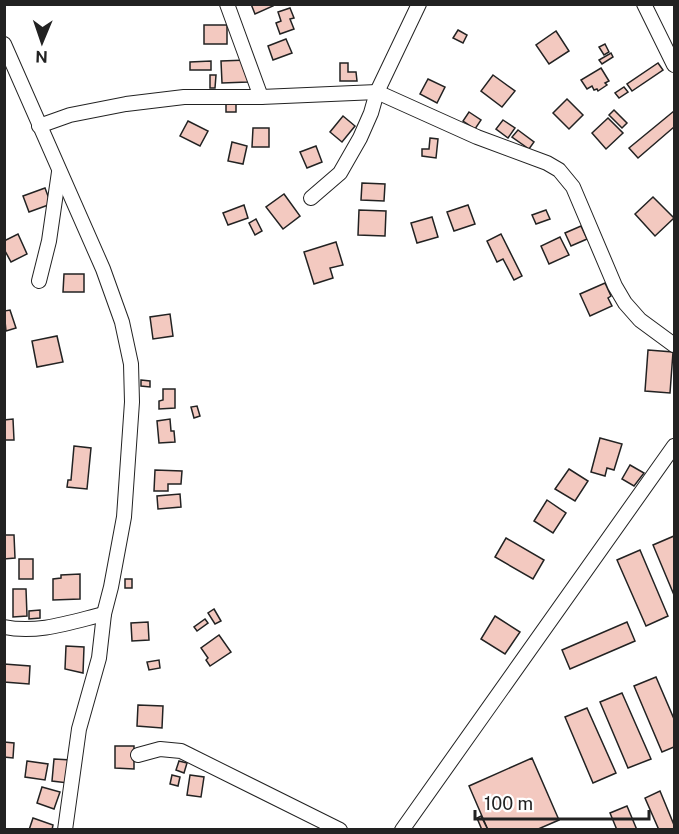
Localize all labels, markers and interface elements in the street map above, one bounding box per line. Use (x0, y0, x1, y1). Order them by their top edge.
north arrow (12, 12, 72, 72)
text: N (35, 47, 48, 66)
scale bar (475, 783, 649, 821)
text: 100 m (484, 793, 533, 814)

